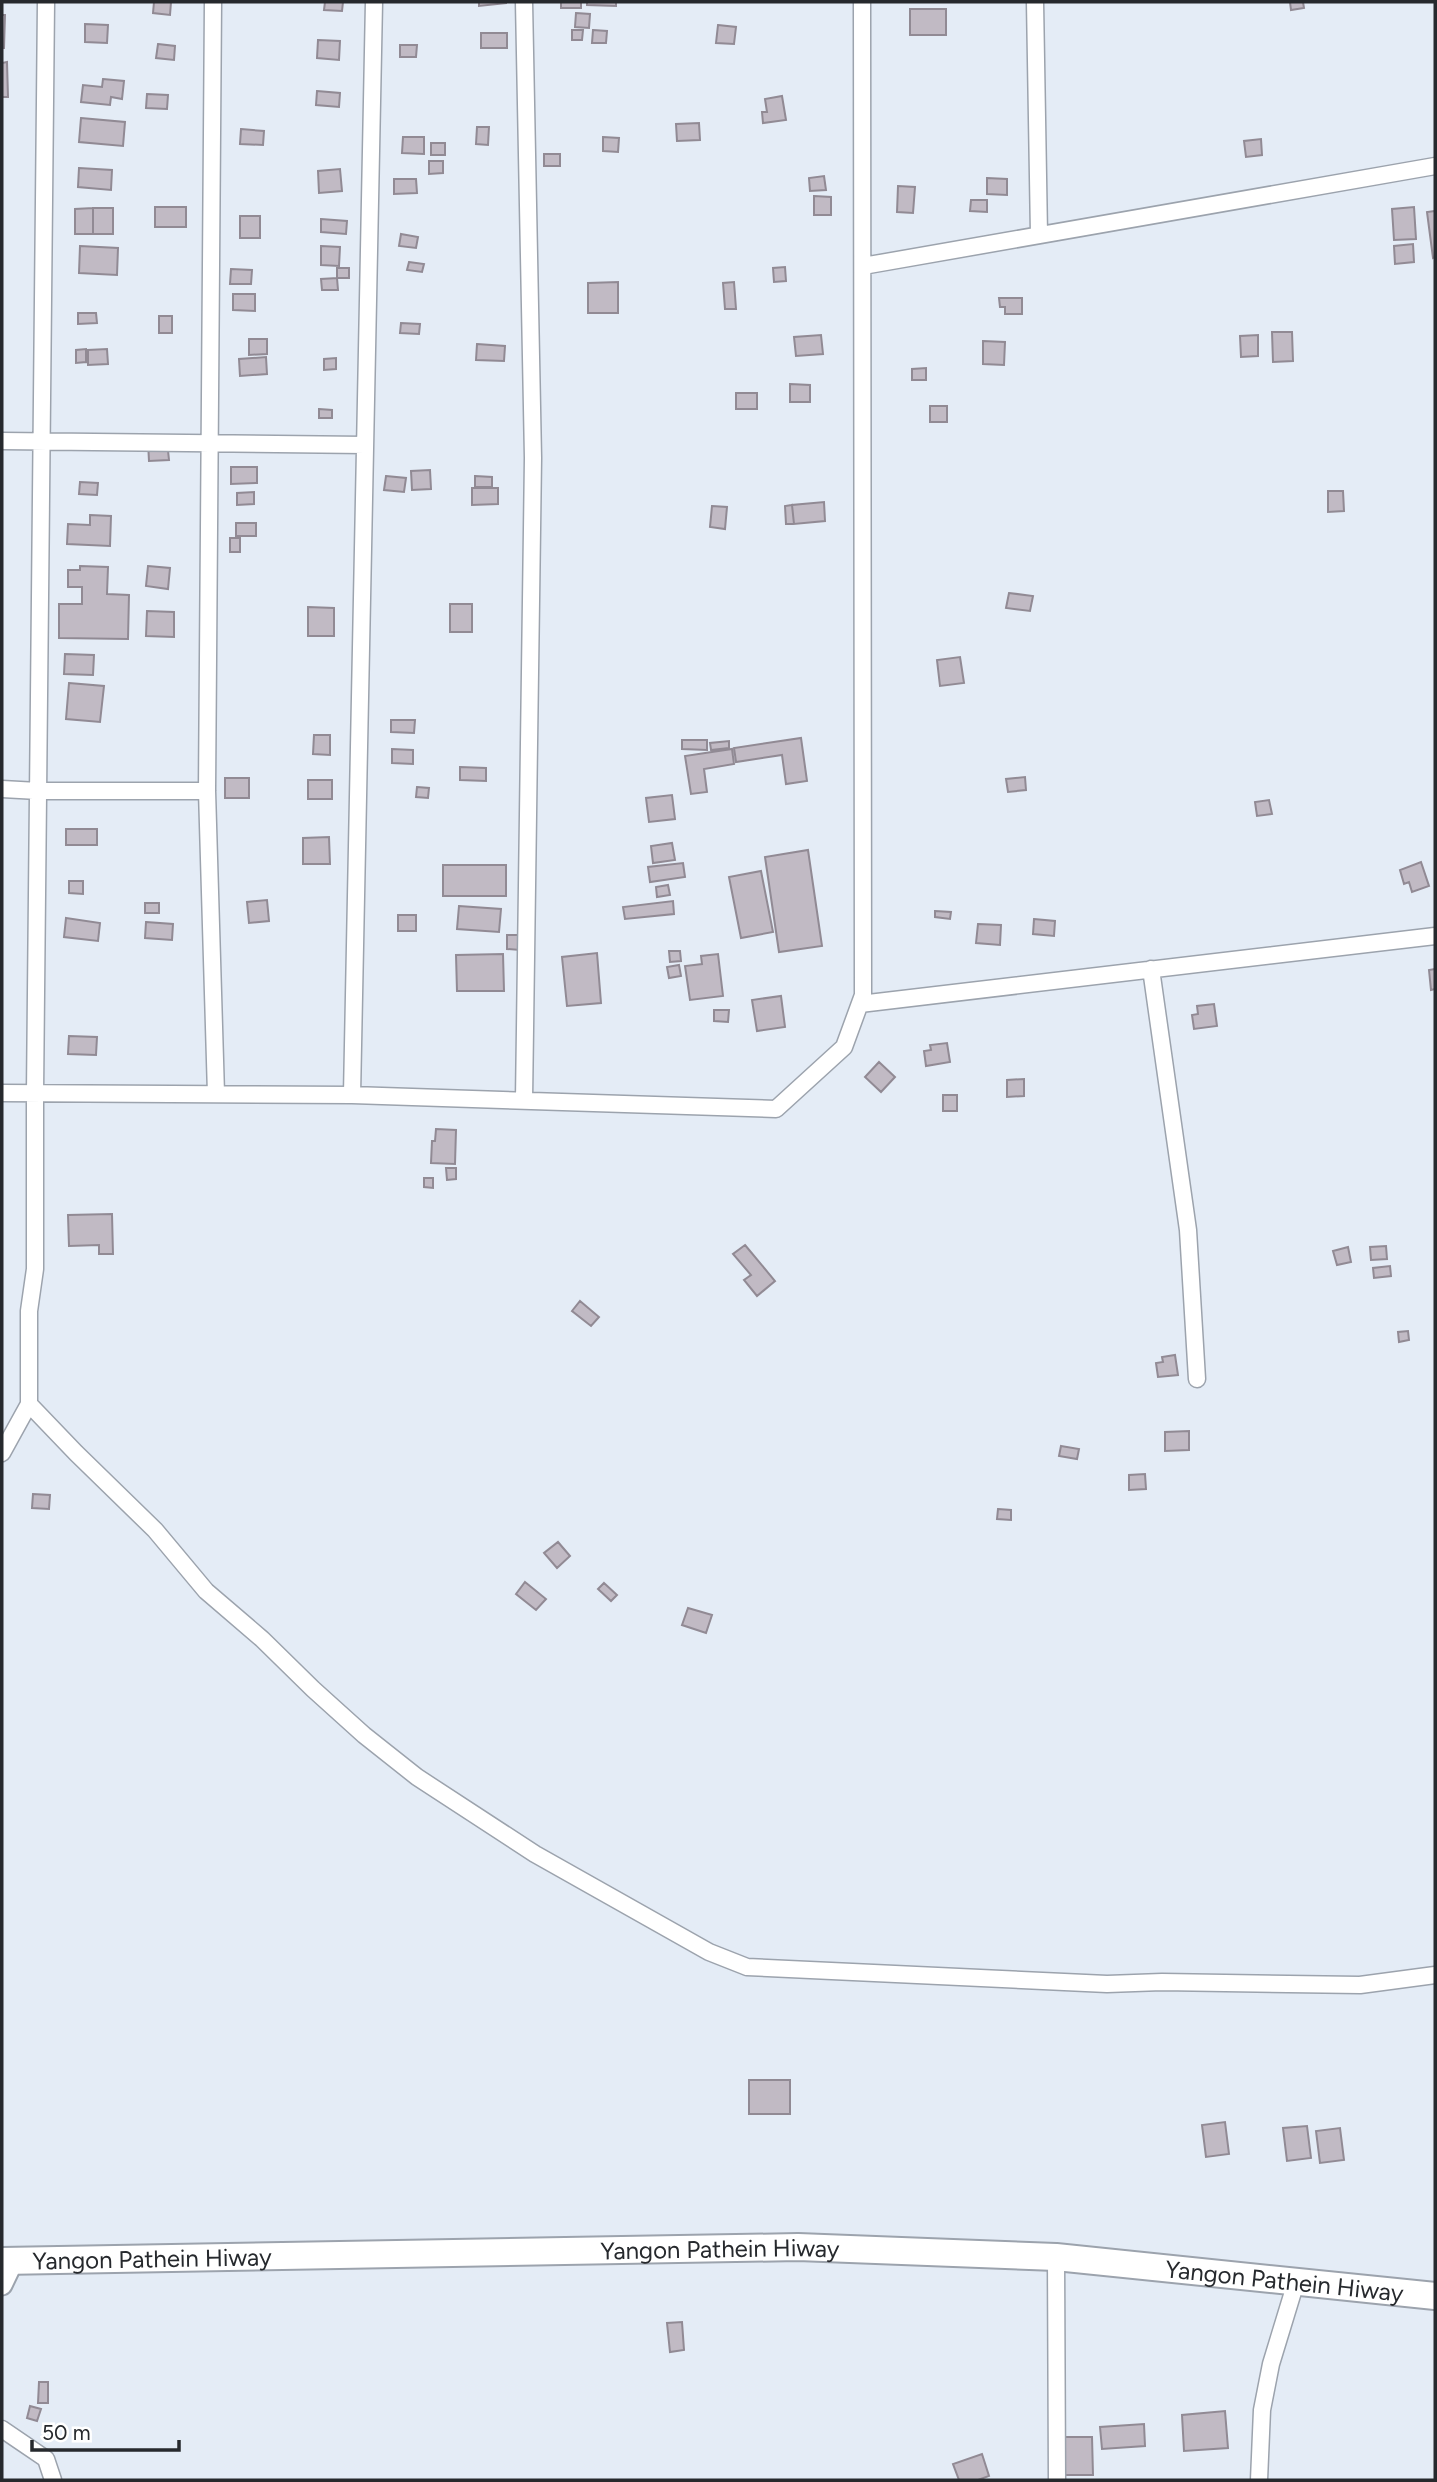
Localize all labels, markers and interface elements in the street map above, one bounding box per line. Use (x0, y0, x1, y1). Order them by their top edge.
street label: Yangon Pathein Hiway (600, 2232, 840, 2265)
street label: Yangon Pathein Hiway (32, 2242, 272, 2275)
street label: Yangon Pathein Hiway (1164, 2254, 1405, 2307)
scale bar (32, 2408, 178, 2452)
text: 50 m (42, 2420, 91, 2445)

